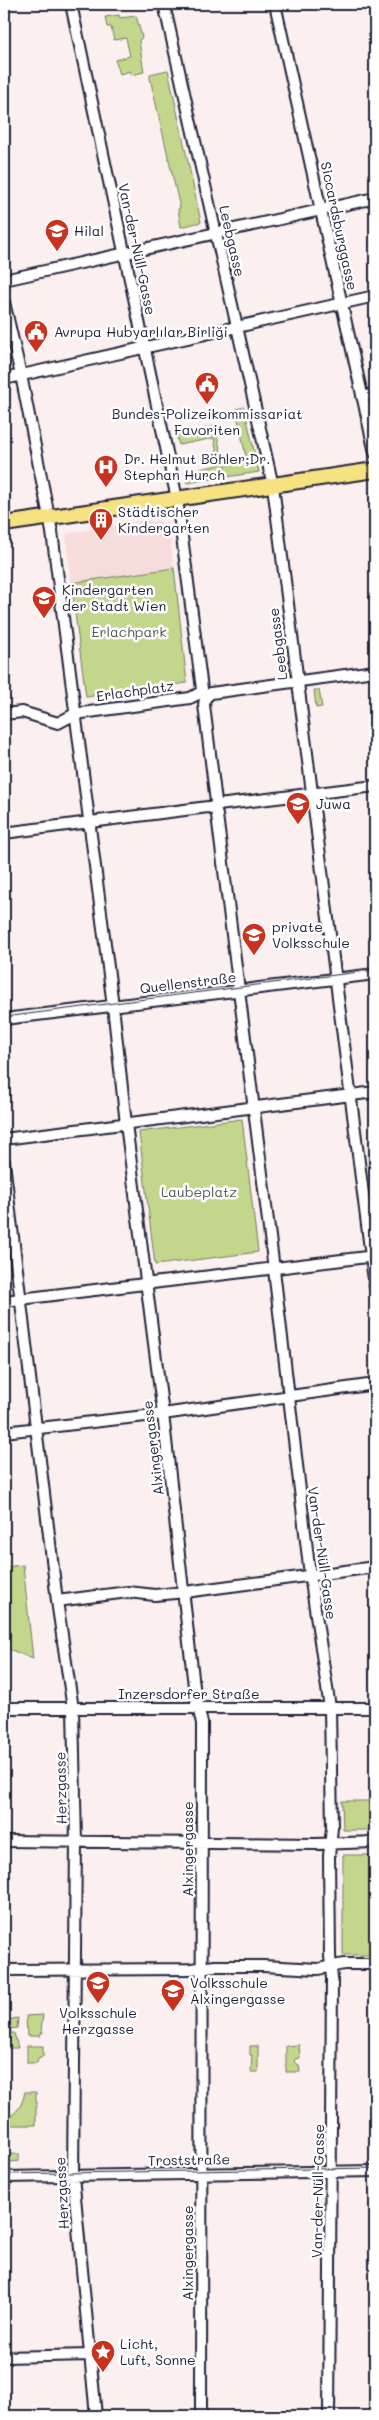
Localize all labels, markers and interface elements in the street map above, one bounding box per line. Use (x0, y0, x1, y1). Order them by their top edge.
street label: Siccardsburggasse (317, 160, 362, 292)
street label: Van-der-Nüll-Gasse (114, 181, 161, 316)
street label: Leebgasse (215, 203, 250, 278)
school or university icon: Hilal (44, 218, 70, 252)
place label: Hilal (74, 221, 104, 240)
public building icon: Avrupa Hubyarlılar Birliği (23, 319, 49, 353)
place label: Avrupa Hubyarlılar Birliği (54, 322, 228, 341)
public building icon: Bundes-Polizeikommissariat Favoriten (194, 371, 220, 405)
place label: Bundes-Polizeikommissariat Favoriten (112, 404, 302, 439)
place label: Dr. Helmut Böhler;Dr. Stephan Hurch (124, 449, 270, 484)
hospital icon: Dr. Helmut Böhler;Dr. Stephan Hurch (93, 454, 119, 488)
place label: Städtischer Kindergarten (118, 502, 210, 537)
building icon: Städtischer Kindergarten (88, 507, 114, 541)
place label: Kindergarten der Stadt Wien (62, 580, 166, 615)
school or university icon: Kindergarten der Stadt Wien (31, 585, 57, 619)
street label: Leebgasse (264, 607, 291, 681)
park label: Erlachpark (91, 622, 167, 641)
street label: Erlachplatz (95, 676, 175, 705)
school or university icon: Juwa (285, 791, 311, 825)
place label: Juwa (316, 794, 351, 813)
place label: private Volksschule (272, 917, 350, 952)
school or university icon: private Volksschule (241, 922, 267, 956)
street label: Quellenstraße (139, 967, 237, 998)
park label: Laubeplatz (161, 1182, 237, 1201)
street label: Alxingergasse (137, 1400, 168, 1497)
street label: Van-der-Nüll-Gasse (304, 1485, 341, 1621)
street label: Inzersdorfer Straße (118, 1684, 260, 1703)
street label: Herzgasse (50, 1752, 71, 1824)
street label: Alxingergasse (178, 1801, 197, 1897)
school or university icon: Volksschule Herzgasse (85, 1970, 111, 2004)
place label: Volksschule Alxingergasse (190, 1973, 285, 2008)
school or university icon: Volksschule Alxingergasse (160, 1978, 186, 2012)
place label: Volksschule Herzgasse (59, 2003, 137, 2038)
street label: Van-der-Nüll-Gasse (307, 2124, 328, 2258)
street label: Troststraße (148, 2149, 230, 2170)
street label: Herzgasse (50, 2156, 73, 2230)
street label: Alxingergasse (178, 2205, 197, 2301)
place label: Licht, Luft, Sonne (120, 2334, 196, 2369)
place icon: Licht, Luft, Sonne (90, 2339, 116, 2373)

